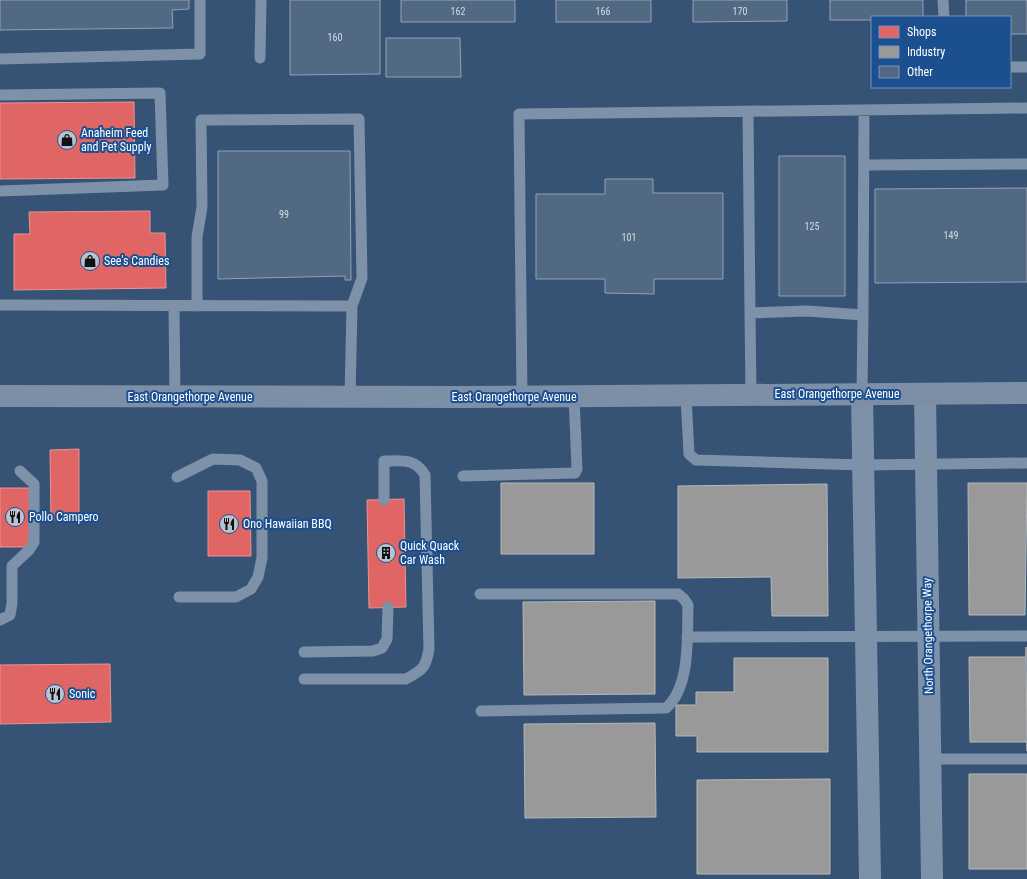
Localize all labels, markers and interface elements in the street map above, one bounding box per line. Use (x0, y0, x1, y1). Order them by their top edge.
house number: 162 (451, 6, 465, 17)
house number: 166 (596, 6, 610, 17)
house number: 170 (733, 6, 747, 17)
legend (871, 16, 1011, 88)
text: Shops (907, 25, 936, 39)
house number: 160 (328, 32, 342, 43)
text: Industry (907, 45, 945, 59)
text: Other (907, 65, 933, 79)
place label: Anaheim Feed and Pet Supply (81, 126, 151, 154)
shop icon: Anaheim Feed and Pet Supply (56, 129, 78, 151)
house number: 99 (279, 209, 289, 220)
house number: 125 (805, 221, 819, 232)
house number: 149 (944, 230, 958, 241)
house number: 101 (622, 232, 636, 243)
shop icon: See's Candies (79, 250, 101, 272)
place label: See's Candies (104, 254, 169, 268)
street label: East Orangethorpe Avenue (774, 387, 900, 401)
street label: East Orangethorpe Avenue (127, 390, 253, 404)
street label: East Orangethorpe Avenue (451, 390, 577, 404)
restaurant icon: Pollo Campero (4, 506, 26, 528)
place label: Pollo Campero (29, 510, 99, 524)
restaurant icon: Ono Hawaiian BBQ (218, 513, 240, 535)
place label: Ono Hawaiian BBQ (243, 517, 332, 531)
place label: Quick Quack Car Wash (400, 539, 460, 567)
building icon: Quick Quack Car Wash (375, 542, 397, 564)
street label: North Orangethorpe Way (920, 578, 936, 694)
restaurant icon: Sonic (44, 683, 66, 705)
place label: Sonic (69, 687, 96, 701)

